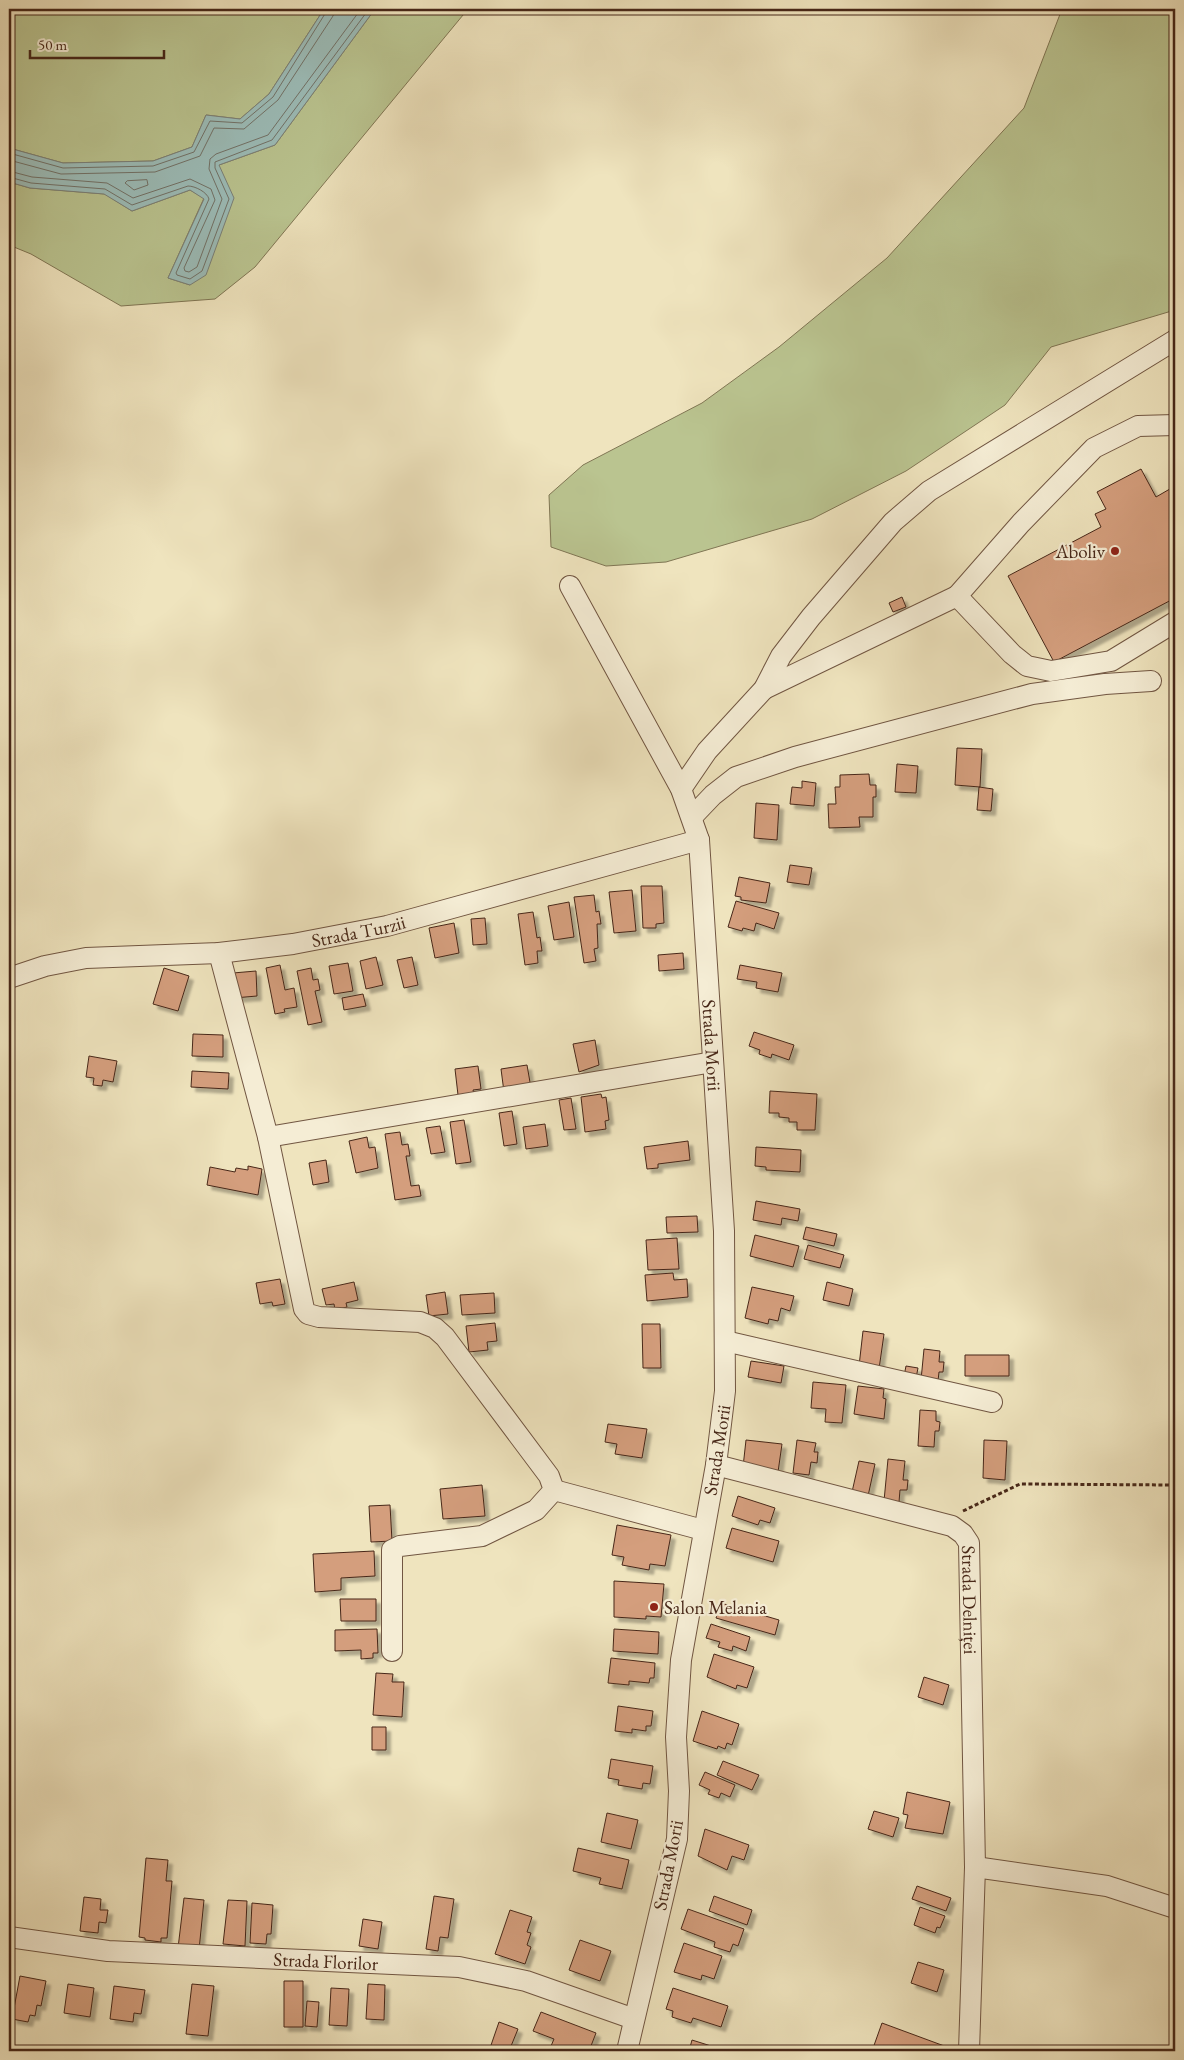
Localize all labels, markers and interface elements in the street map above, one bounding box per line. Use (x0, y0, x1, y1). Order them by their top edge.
scale bar (30, 28, 164, 60)
text: 50 m (38, 35, 67, 54)
place label: Aboliv (1054, 539, 1106, 564)
marker: Aboliv (1109, 545, 1121, 557)
street label: Strada Turzii (309, 909, 409, 953)
street label: Strada Morii (697, 999, 728, 1092)
street label: Strada Morii (697, 1403, 737, 1497)
street label: Strada Delniței (957, 1545, 984, 1655)
place label: Salon Melania (664, 1595, 767, 1620)
marker: Salon Melania (648, 1601, 660, 1613)
street label: Strada Morii (647, 1817, 689, 1912)
street label: Strada Florilor (273, 1946, 379, 1976)

